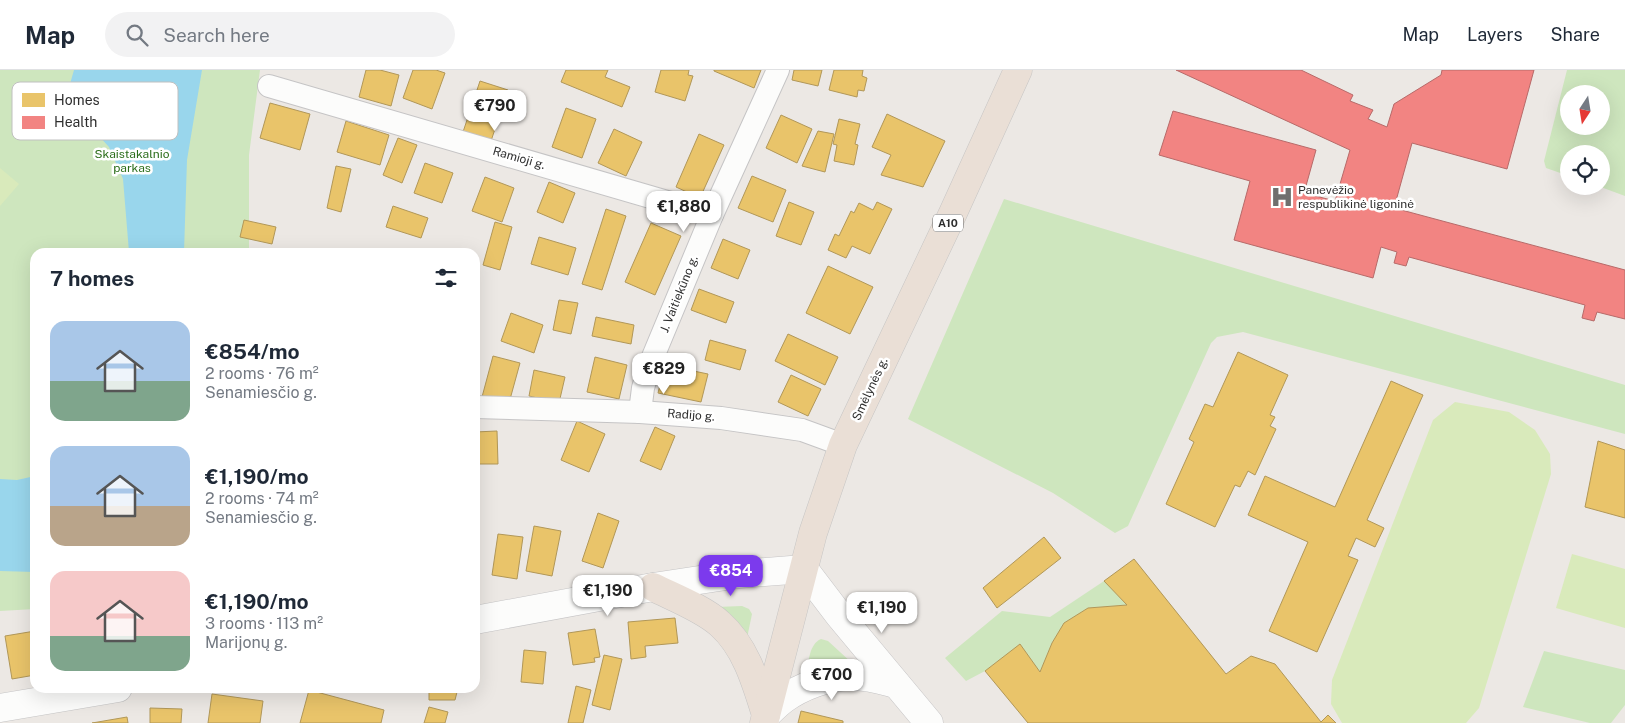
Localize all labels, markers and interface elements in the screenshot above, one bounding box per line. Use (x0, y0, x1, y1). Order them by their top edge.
search box (105, 12, 455, 57)
text: Map (25, 21, 75, 49)
icon: search (123, 21, 151, 49)
text: Search here (163, 24, 270, 46)
text: Map (1403, 24, 1439, 45)
text: Layers (1467, 24, 1523, 45)
text: Share (1551, 24, 1600, 45)
legend (12, 82, 178, 140)
north arrow (1560, 85, 1610, 135)
map controls (1560, 85, 1610, 195)
pin: €790 (465, 90, 525, 132)
text: Homes (54, 92, 100, 108)
text: €790 (474, 96, 516, 115)
text: Health (54, 114, 97, 130)
street label: Ramioji g. (491, 144, 547, 172)
button: locate (1560, 145, 1610, 195)
park label: Skaistakalnio parkas (95, 147, 170, 175)
place label: Panevėžio respublikinė ligoninė (1298, 183, 1414, 211)
hospital icon: Panevėžio respublikinė ligoninė (1269, 184, 1295, 210)
pin: €1,880 (643, 190, 725, 233)
text: €1,880 (657, 197, 711, 216)
road number: A10 (933, 214, 963, 232)
street label: J. Vaitiekūno g. (657, 253, 701, 335)
icon: filters (432, 264, 460, 292)
text: 7 homes (50, 266, 134, 291)
text: €854/mo (205, 339, 300, 364)
icon: home (90, 341, 150, 401)
pin: €829 (634, 352, 694, 395)
street label: Smėlynės g. (849, 355, 891, 423)
text: €829 (643, 359, 685, 378)
text: 2 rooms · 76 m² (205, 364, 319, 383)
text: Senamiesčio g. (205, 383, 317, 402)
street label: Radijo g. (667, 406, 715, 424)
text: €1,190/mo (205, 464, 309, 489)
icon: home (90, 466, 150, 526)
text: 2 rooms · 74 m² (205, 489, 319, 508)
text: Senamiesčio g. (205, 508, 317, 527)
pin: €854 (701, 554, 761, 597)
text: €854 (710, 561, 752, 580)
pin: €1,190 (567, 574, 649, 617)
text: €1,190 (583, 581, 633, 600)
text: €1,190/mo (205, 589, 309, 614)
icon: home (90, 591, 150, 651)
pin: €1,190 (841, 592, 923, 634)
text: €1,190 (857, 598, 907, 617)
text: 3 rooms · 113 m² (205, 614, 323, 633)
text: Marijonų g. (205, 633, 287, 652)
pin: €700 (802, 658, 862, 701)
text: €700 (812, 665, 852, 684)

